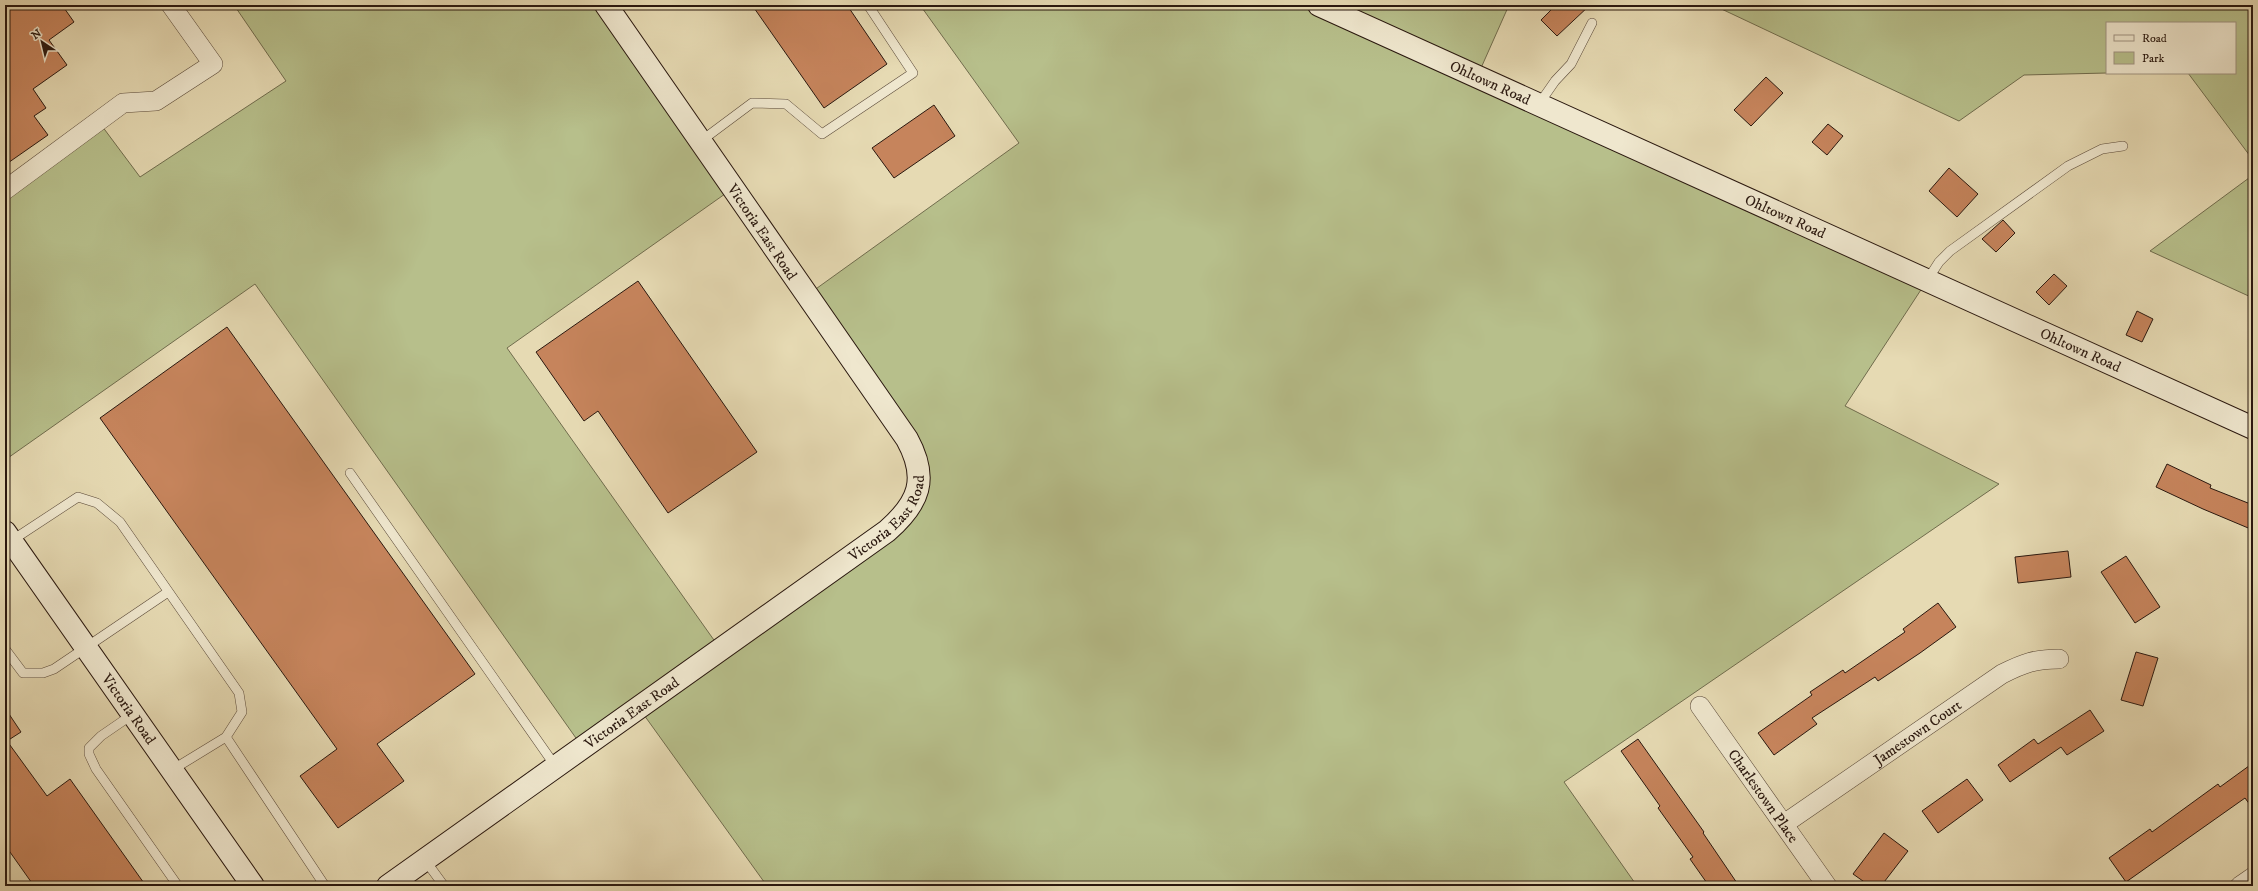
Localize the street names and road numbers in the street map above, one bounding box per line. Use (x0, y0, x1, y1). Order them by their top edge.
street label: Ohltown Road (1447, 56, 1534, 109)
street label: Victoria East Road (722, 179, 801, 284)
street label: Ohltown Road (1742, 190, 1829, 243)
street label: Ohltown Road (2037, 323, 2124, 377)
street label: Victoria East Road (844, 474, 928, 566)
street label: Victoria Road (97, 669, 161, 748)
street label: Victoria East Road (580, 672, 683, 753)
street label: Jamestown Court (1868, 695, 1965, 770)
street label: Charlestown Place (1724, 745, 1803, 846)

